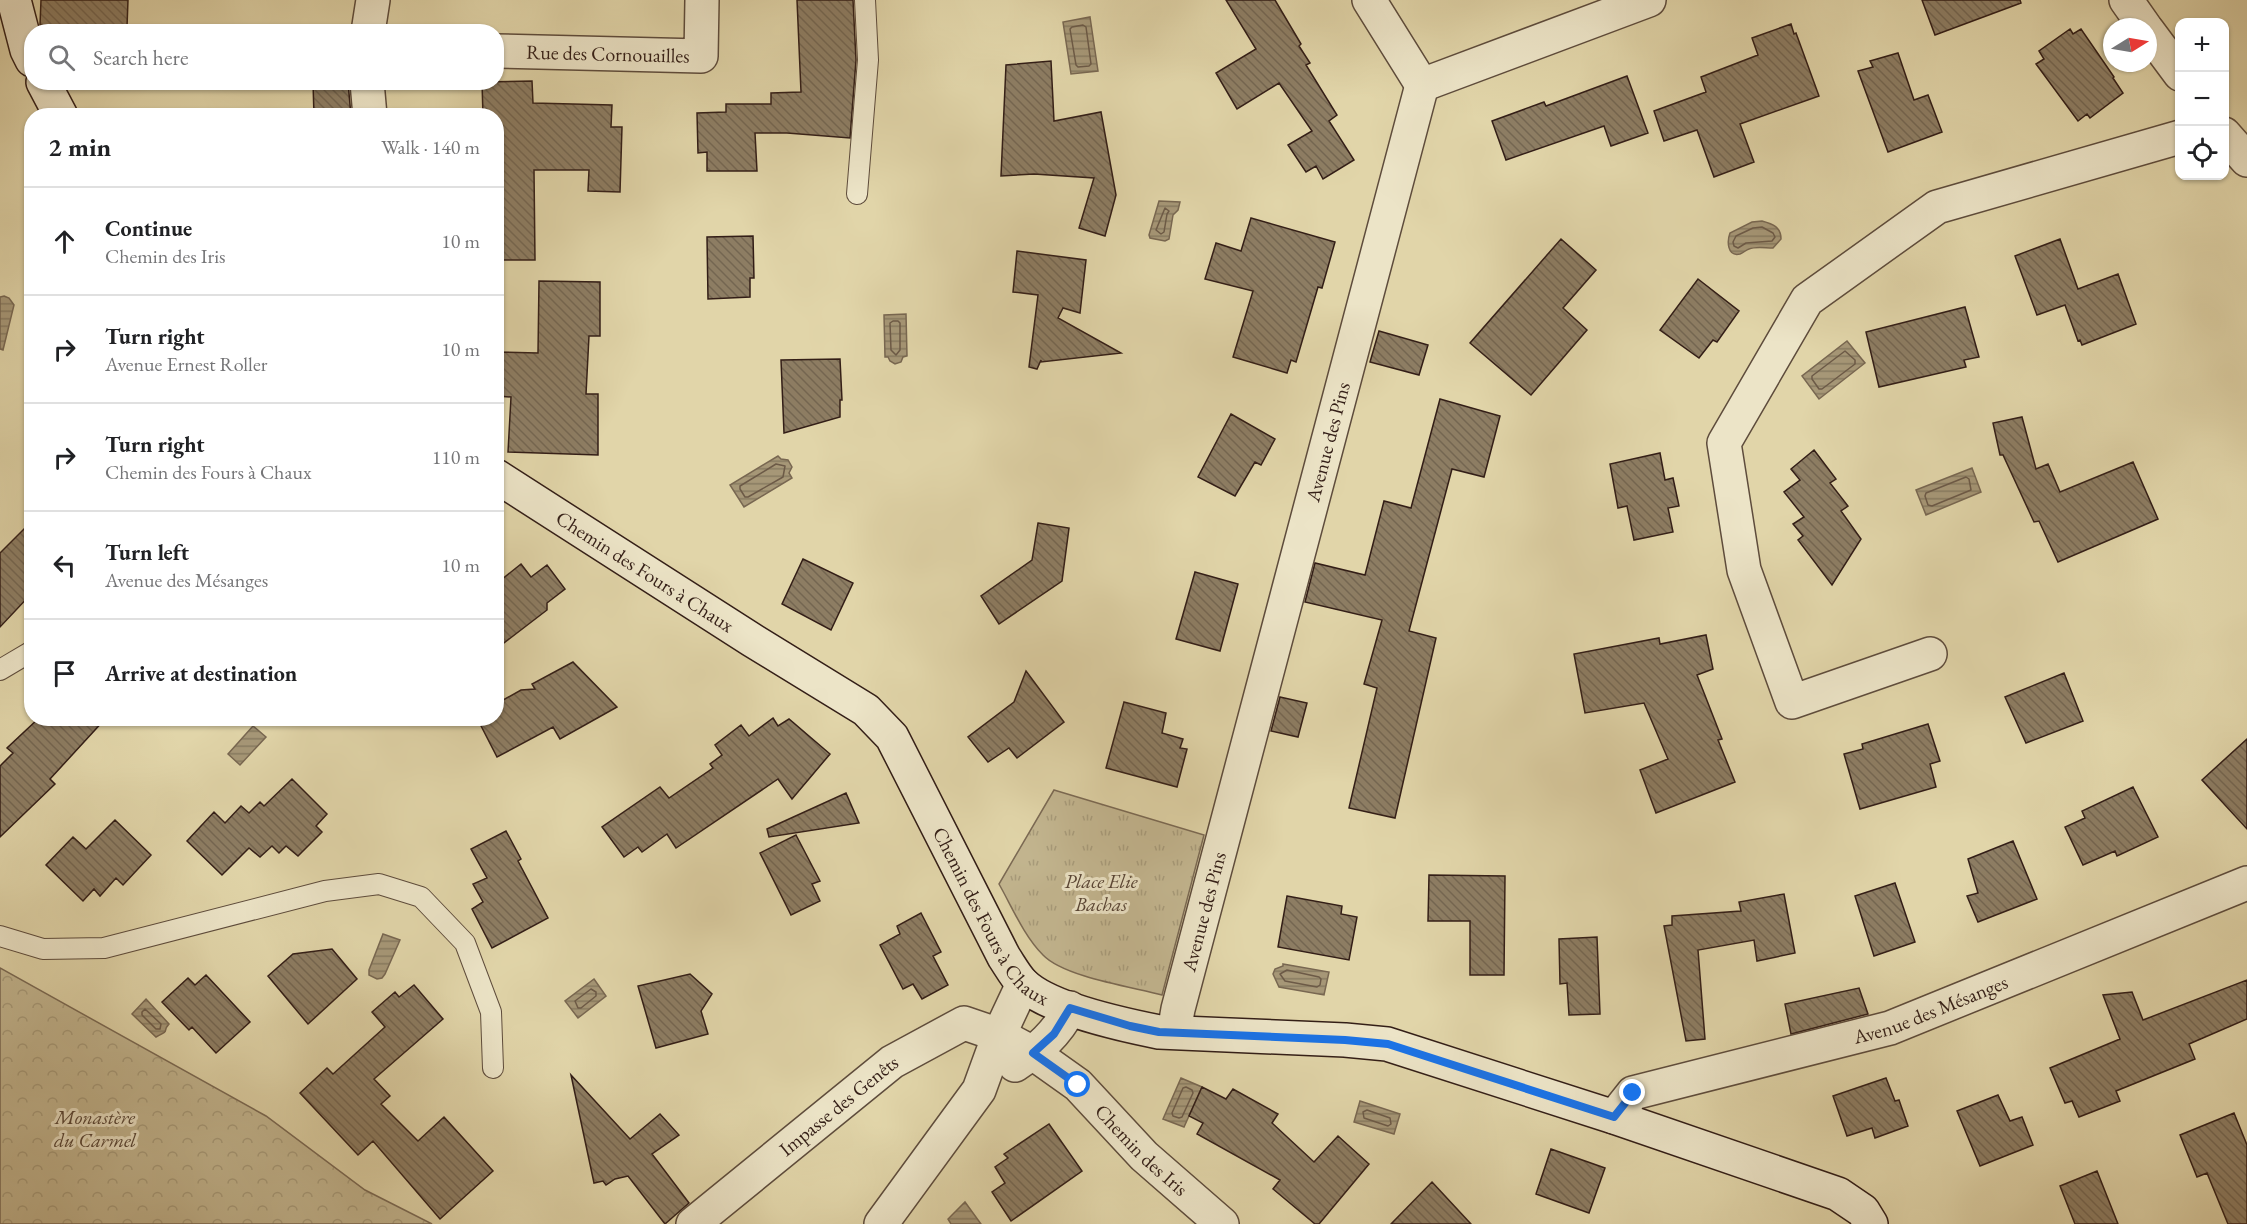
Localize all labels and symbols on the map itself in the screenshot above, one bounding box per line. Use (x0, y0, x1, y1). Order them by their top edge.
north arrow (2103, 18, 2157, 72)
street label: Rue des Cornouailles (526, 39, 690, 69)
street label: Avenue des Pins (1299, 379, 1356, 505)
street label: Chemin des Fours à Chaux (551, 505, 739, 638)
street label: Chemin des Fours à Chaux (927, 822, 1054, 1011)
street label: Avenue des Pins (1175, 849, 1232, 975)
park label: Place Elie Bachas (1064, 868, 1138, 917)
street label: Avenue des Mésanges (1850, 969, 2012, 1050)
street label: Impasse des Genêts (774, 1048, 903, 1162)
route start (1064, 1071, 1090, 1097)
route end (1619, 1079, 1645, 1105)
street label: Chemin des Iris (1089, 1098, 1193, 1201)
park label: Monastère du Carmel (54, 1104, 137, 1153)

